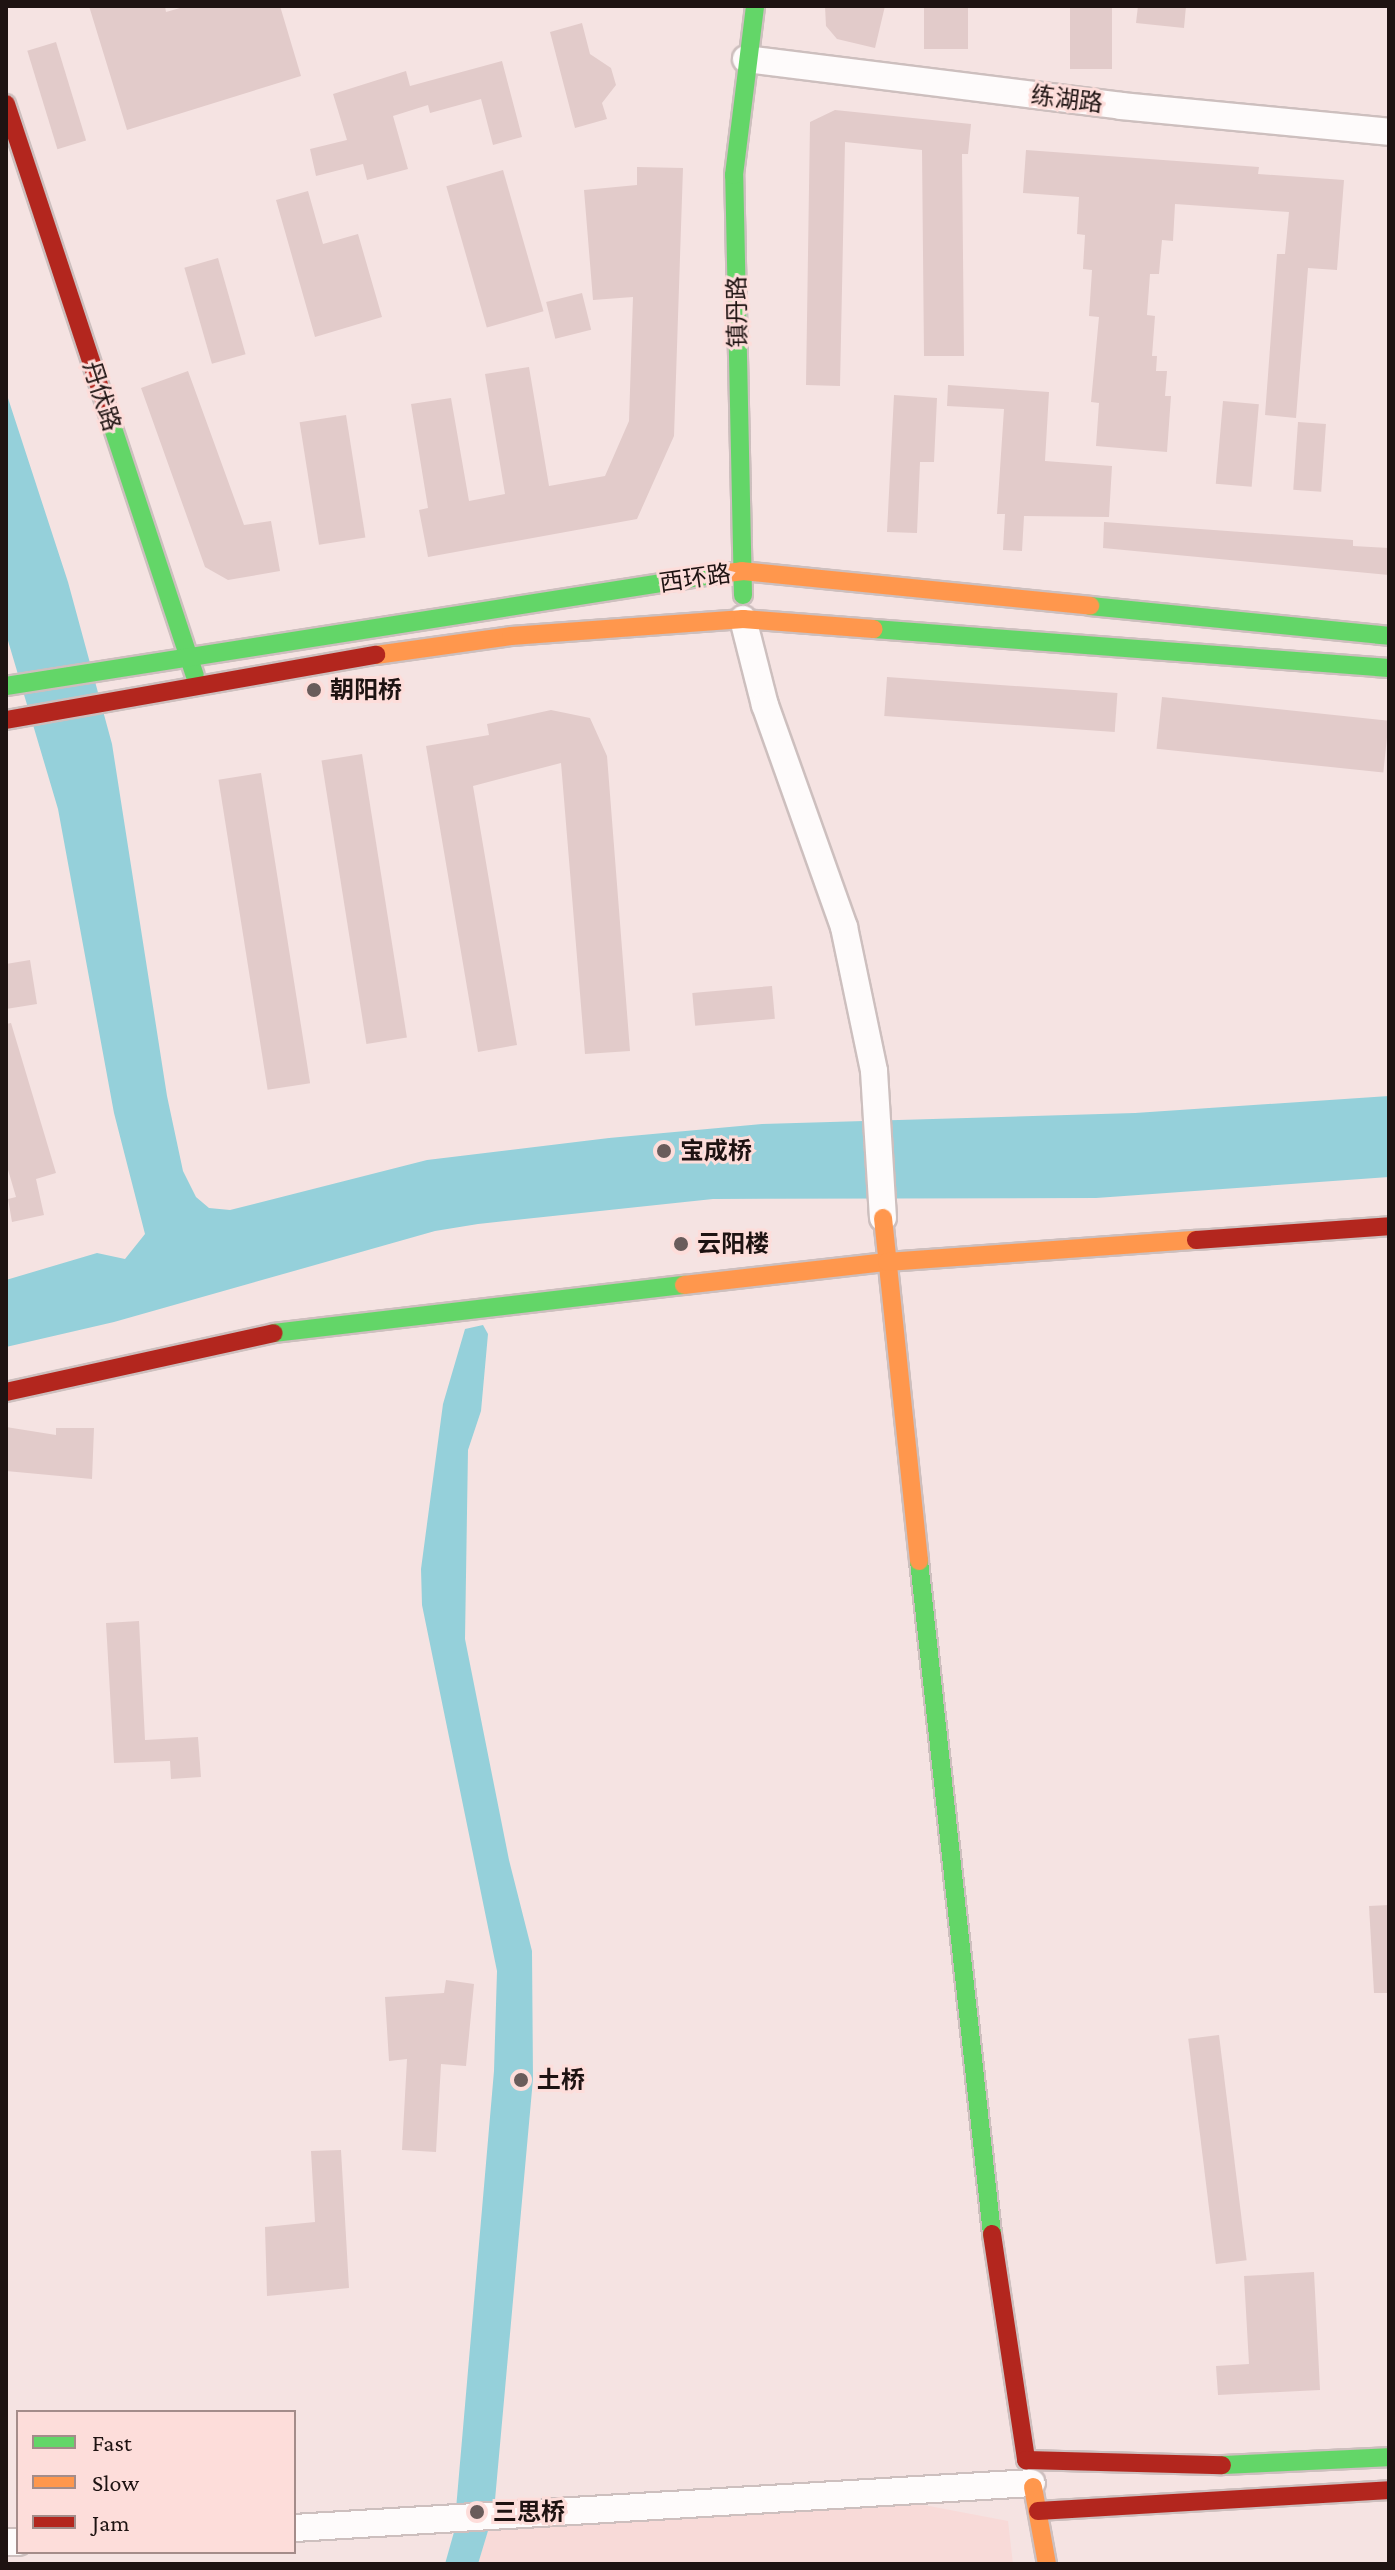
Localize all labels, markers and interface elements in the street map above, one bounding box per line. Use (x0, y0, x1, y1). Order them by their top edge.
street label: 练湖路 (1030, 80, 1104, 118)
street label: 镇丹路 (722, 276, 752, 348)
street label: 丹伏路 (77, 357, 127, 435)
street label: 西环路 (657, 559, 733, 597)
place label: 朝阳桥 (330, 676, 402, 704)
marker: 朝阳桥 (305, 681, 323, 699)
place label: 宝成桥 (680, 1137, 752, 1165)
marker: 宝成桥 (655, 1142, 673, 1160)
place label: 云阳楼 (697, 1230, 769, 1258)
marker: 云阳楼 (672, 1235, 690, 1253)
place label: 土桥 (537, 2066, 585, 2094)
marker: 土桥 (512, 2071, 530, 2089)
legend (16, 2410, 296, 2554)
text: Fast (92, 2429, 132, 2456)
text: Slow (92, 2469, 139, 2496)
place label: 三思桥 (493, 2498, 565, 2526)
marker: 三思桥 (468, 2503, 486, 2521)
text: Jam (92, 2509, 130, 2536)

